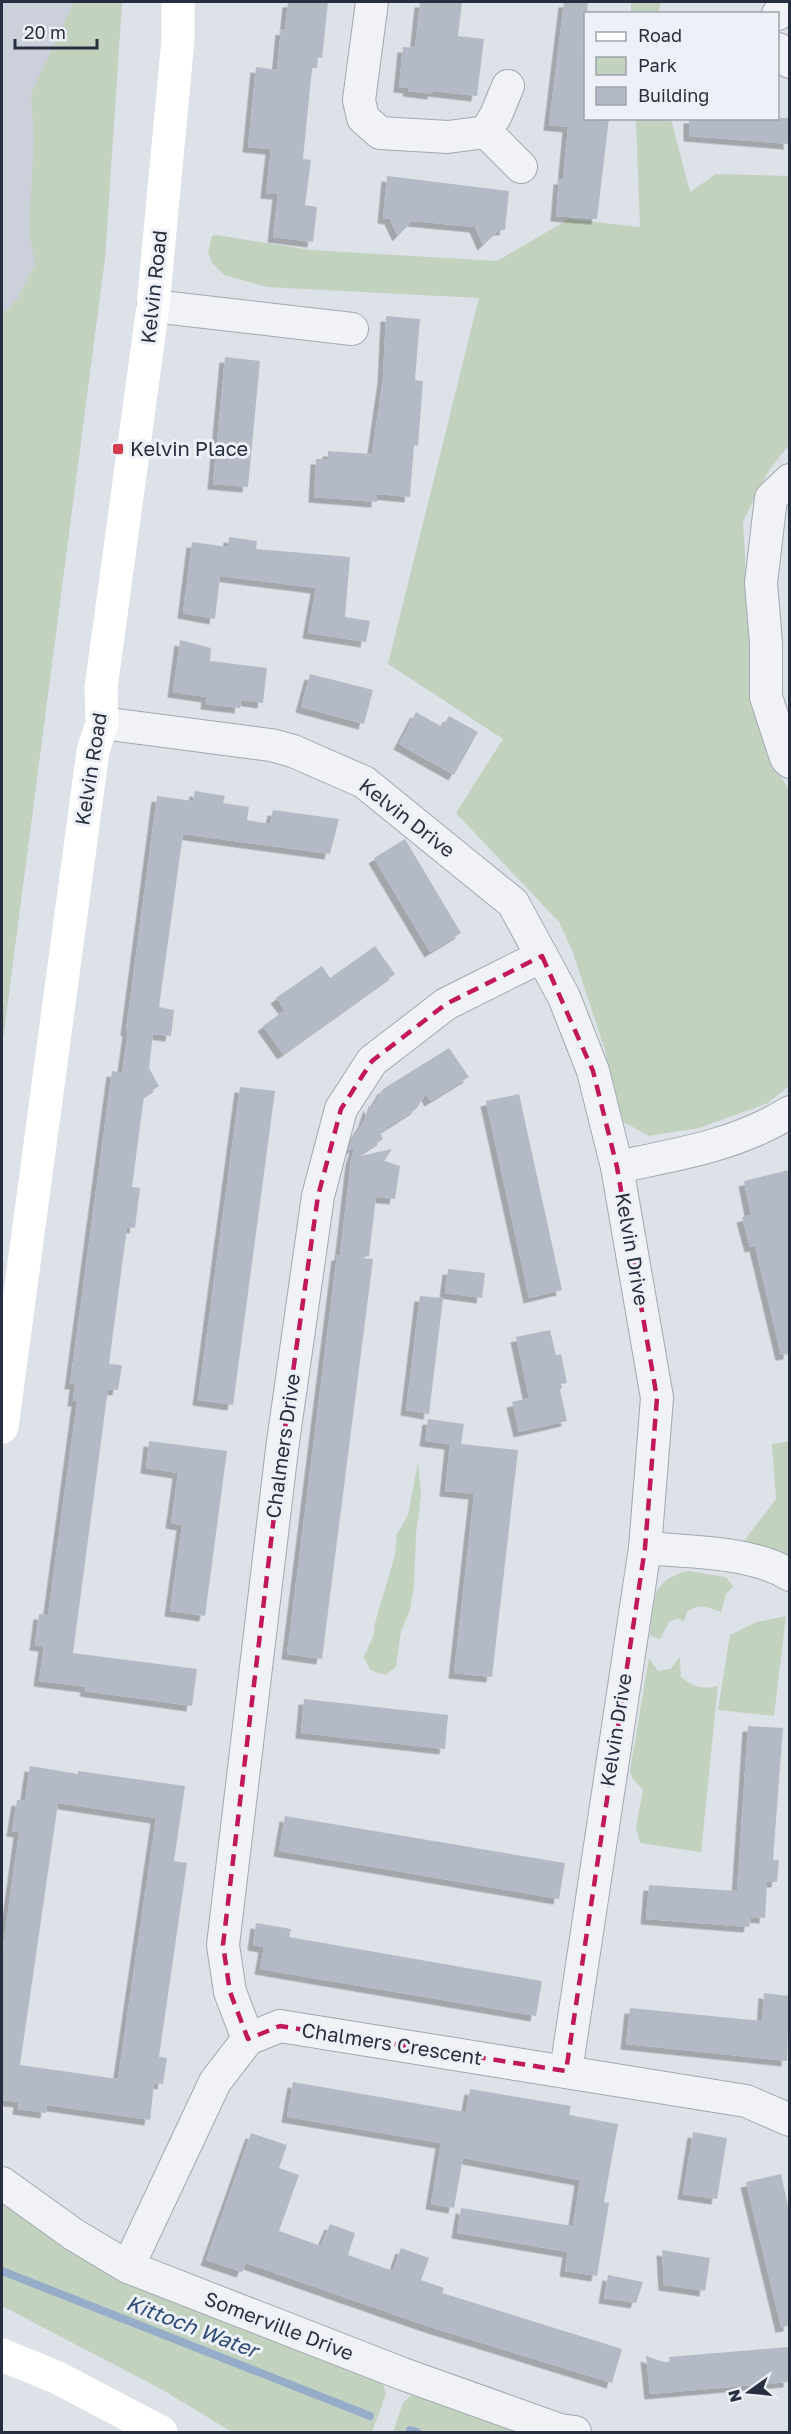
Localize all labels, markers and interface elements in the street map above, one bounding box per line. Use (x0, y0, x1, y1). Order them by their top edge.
scale bar (15, 12, 98, 50)
legend (584, 12, 779, 120)
text: 20 m (24, 21, 66, 43)
text: Road (638, 24, 682, 46)
text: Park (638, 54, 677, 76)
text: Building (638, 84, 709, 106)
street label: Kelvin Road (135, 229, 171, 345)
place label: Kelvin Place (130, 436, 248, 460)
marker: Kelvin Place (111, 442, 125, 456)
street label: Kelvin Road (69, 711, 111, 827)
street label: Kelvin Drive (355, 773, 460, 862)
street label: Kelvin Drive (611, 1190, 655, 1307)
street label: Chalmers Drive (260, 1372, 304, 1520)
street label: Kelvin Drive (594, 1671, 636, 1788)
street label: Chalmers Crescent (300, 2017, 484, 2069)
street label: Somerville Drive (201, 2286, 357, 2365)
water label: Kittoch Water (123, 2289, 264, 2364)
north arrow (719, 2362, 779, 2422)
text: N (723, 2387, 746, 2404)

